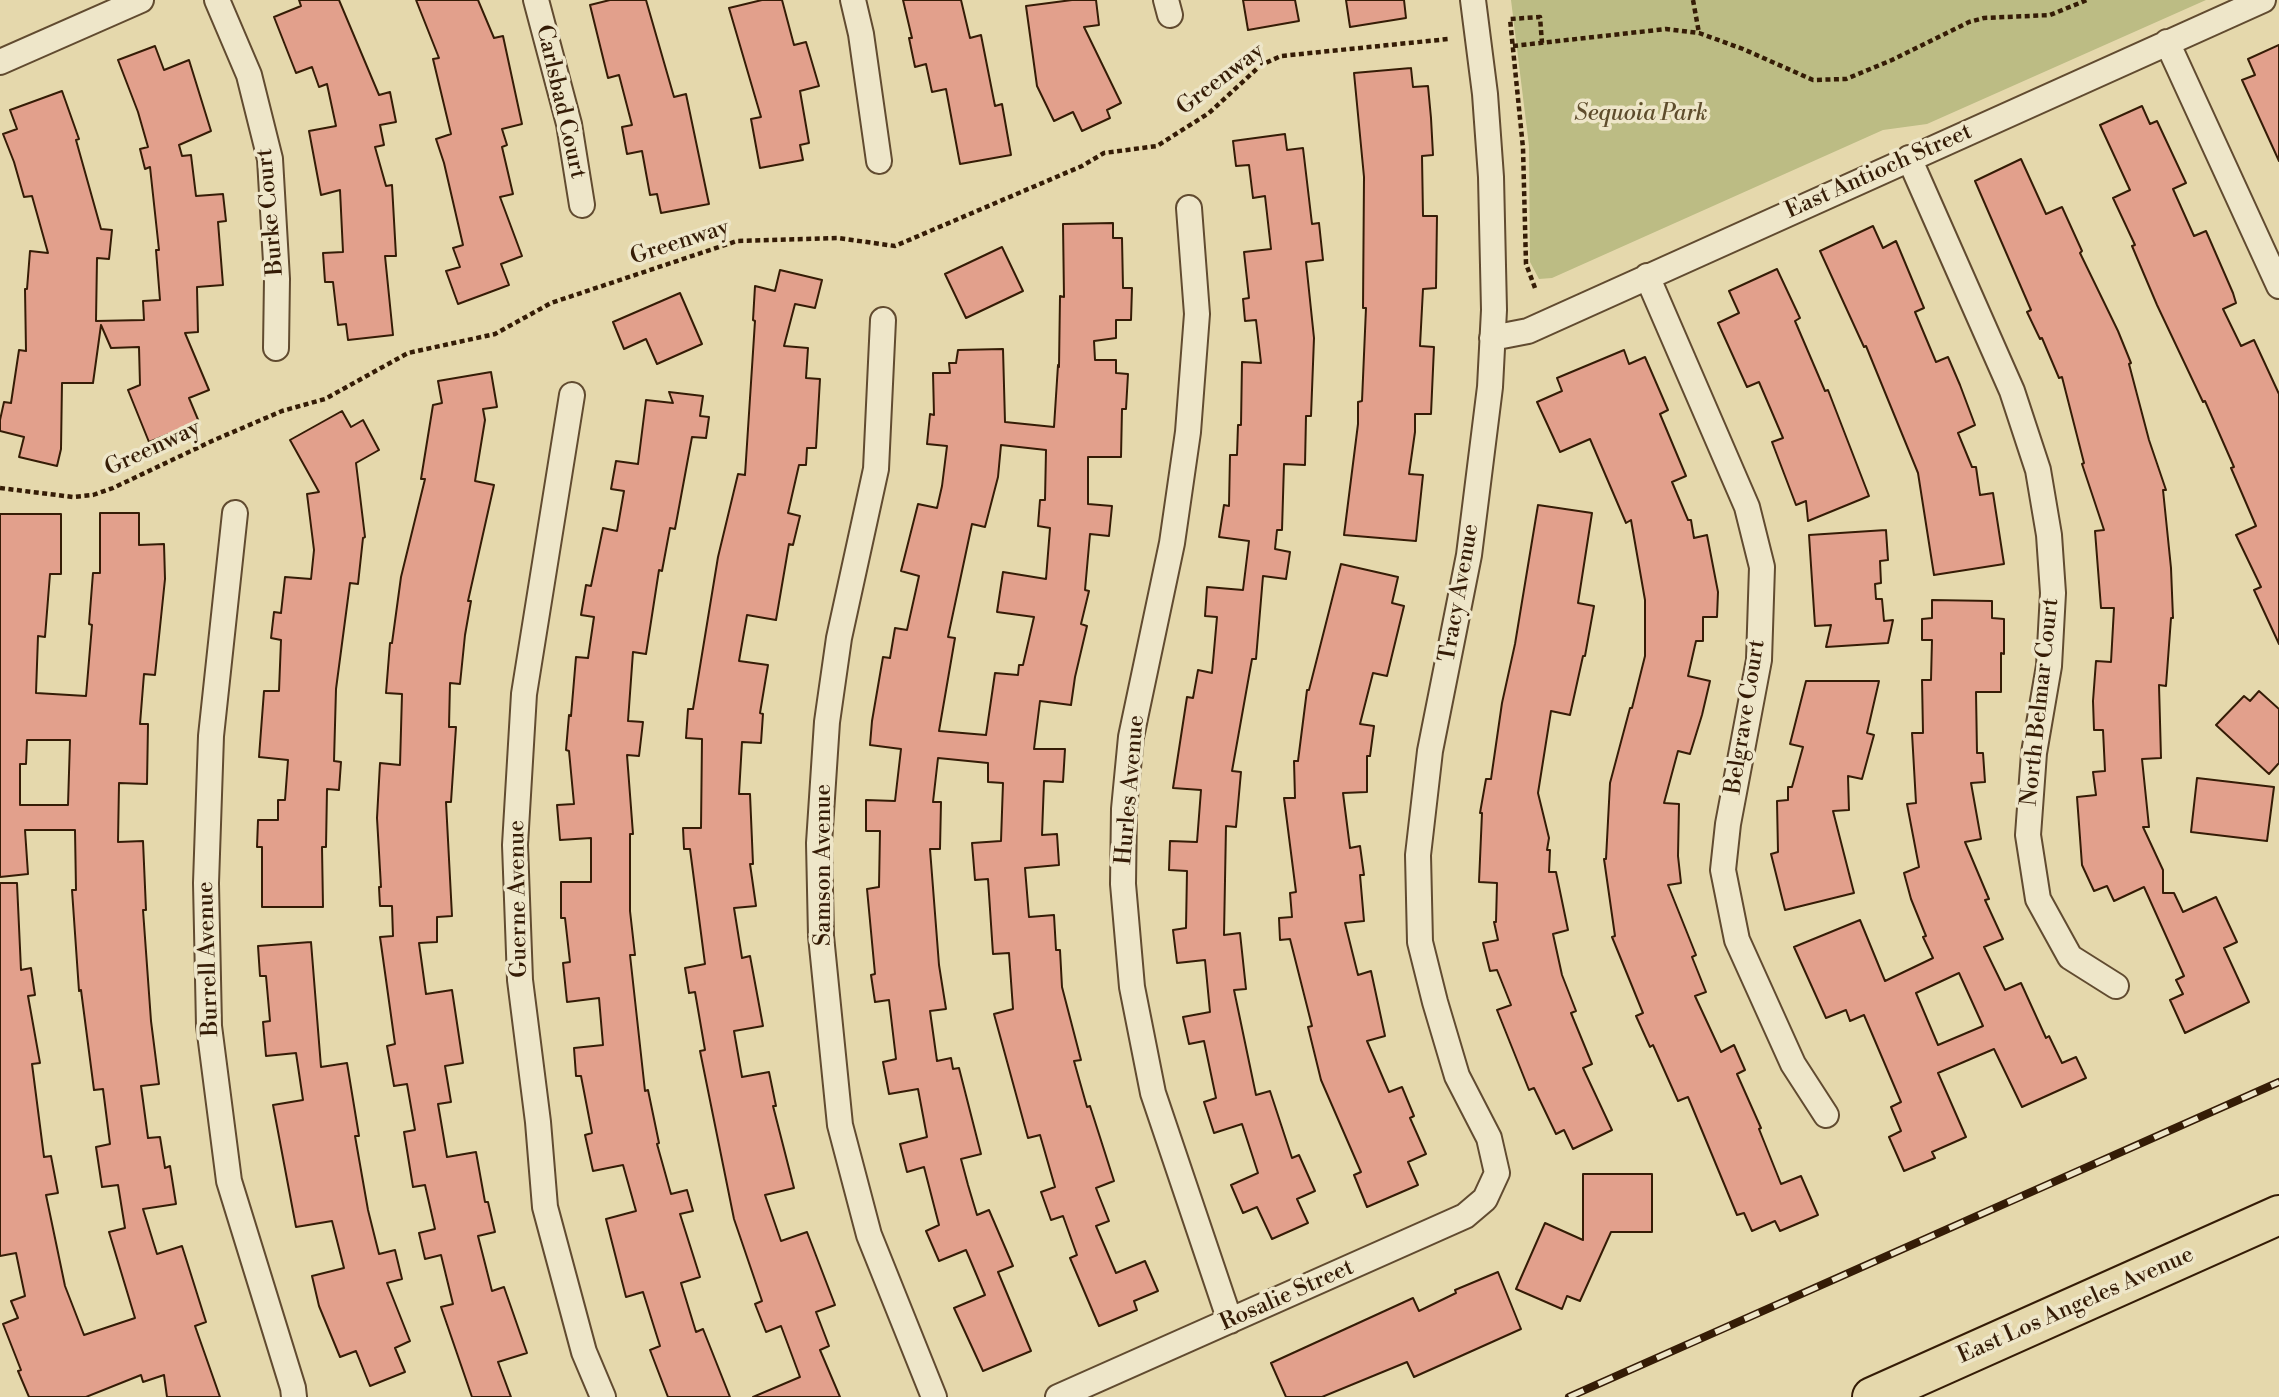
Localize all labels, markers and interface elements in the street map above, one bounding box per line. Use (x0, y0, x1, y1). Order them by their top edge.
street label: Carlsbad Court (529, 22, 591, 182)
street label: Greenway (1172, 38, 1270, 122)
park label: Sequoia Park (1574, 100, 1708, 128)
street label: East Antioch Street (1782, 118, 1976, 226)
street label: Burke Court (252, 147, 290, 277)
street label: Greenway (627, 214, 733, 272)
street label: Greenway (101, 415, 205, 483)
street label: Tracy Avenue (1434, 522, 1486, 664)
street label: North Belmar Court (2016, 597, 2066, 807)
street label: Belgrave Court (1720, 638, 1772, 796)
street label: Hurles Avenue (1111, 714, 1151, 866)
street label: Samson Avenue (810, 784, 838, 946)
street label: Guerne Avenue (504, 820, 534, 978)
street label: Burrell Avenue (193, 881, 225, 1037)
street label: East Los Angeles Avenue (1954, 1241, 2198, 1371)
street label: Rosalie Street (1216, 1254, 1358, 1338)

